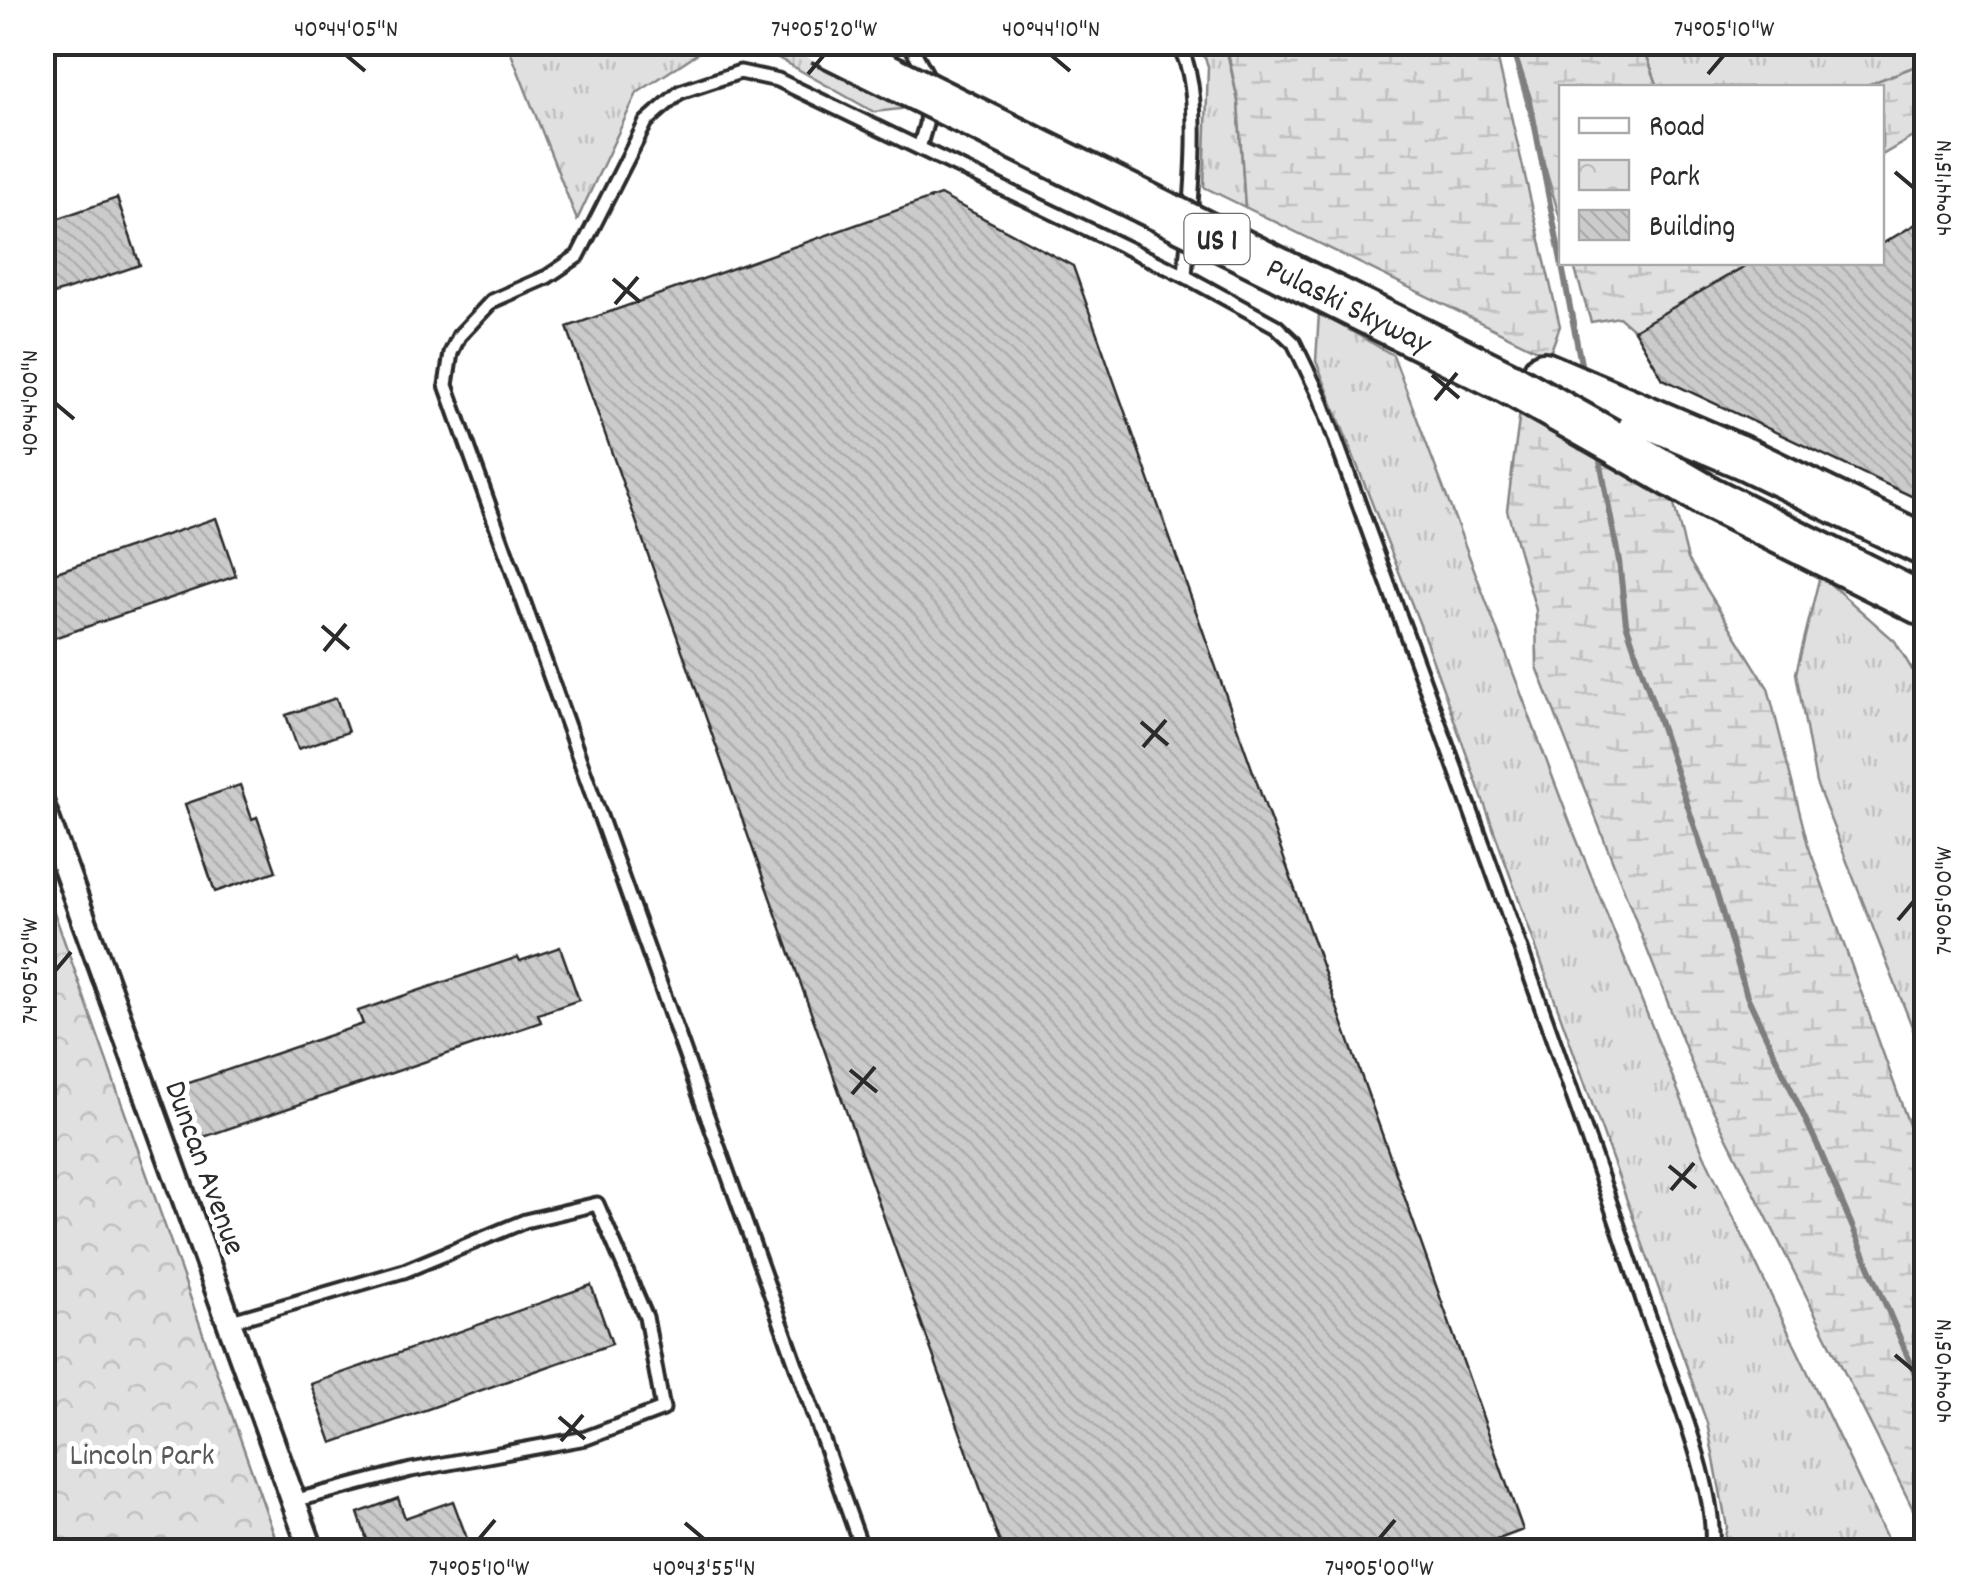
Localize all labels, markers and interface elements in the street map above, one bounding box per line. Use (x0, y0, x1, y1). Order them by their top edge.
text: 40°44'05"N (294, 13, 398, 49)
text: 74°05'20"W (771, 13, 878, 49)
text: 40°44'10"N (1002, 13, 1100, 49)
text: 74°05'10"W (1674, 13, 1775, 49)
legend (1559, 85, 1884, 265)
text: Road (1649, 108, 1705, 151)
text: 40°44'15"N (1928, 140, 1964, 236)
text: Park (1649, 158, 1700, 201)
text: Building (1649, 208, 1735, 251)
road number: US 1 (1184, 214, 1250, 264)
street label: Pulaski Skyway (1257, 248, 1439, 369)
text: 40°44'00"N (14, 350, 50, 456)
text: 74°05'00"W (1928, 846, 1964, 955)
text: 74°05'20"W (14, 917, 50, 1024)
street label: Duncan Avenue (149, 1075, 255, 1262)
text: 40°44'05"N (1928, 1319, 1964, 1423)
park label: Lincoln Park (69, 1435, 215, 1481)
text: 74°05'10"W (429, 1552, 530, 1588)
text: 40°43'55"N (653, 1552, 755, 1588)
text: 74°05'00"W (1325, 1552, 1434, 1588)

